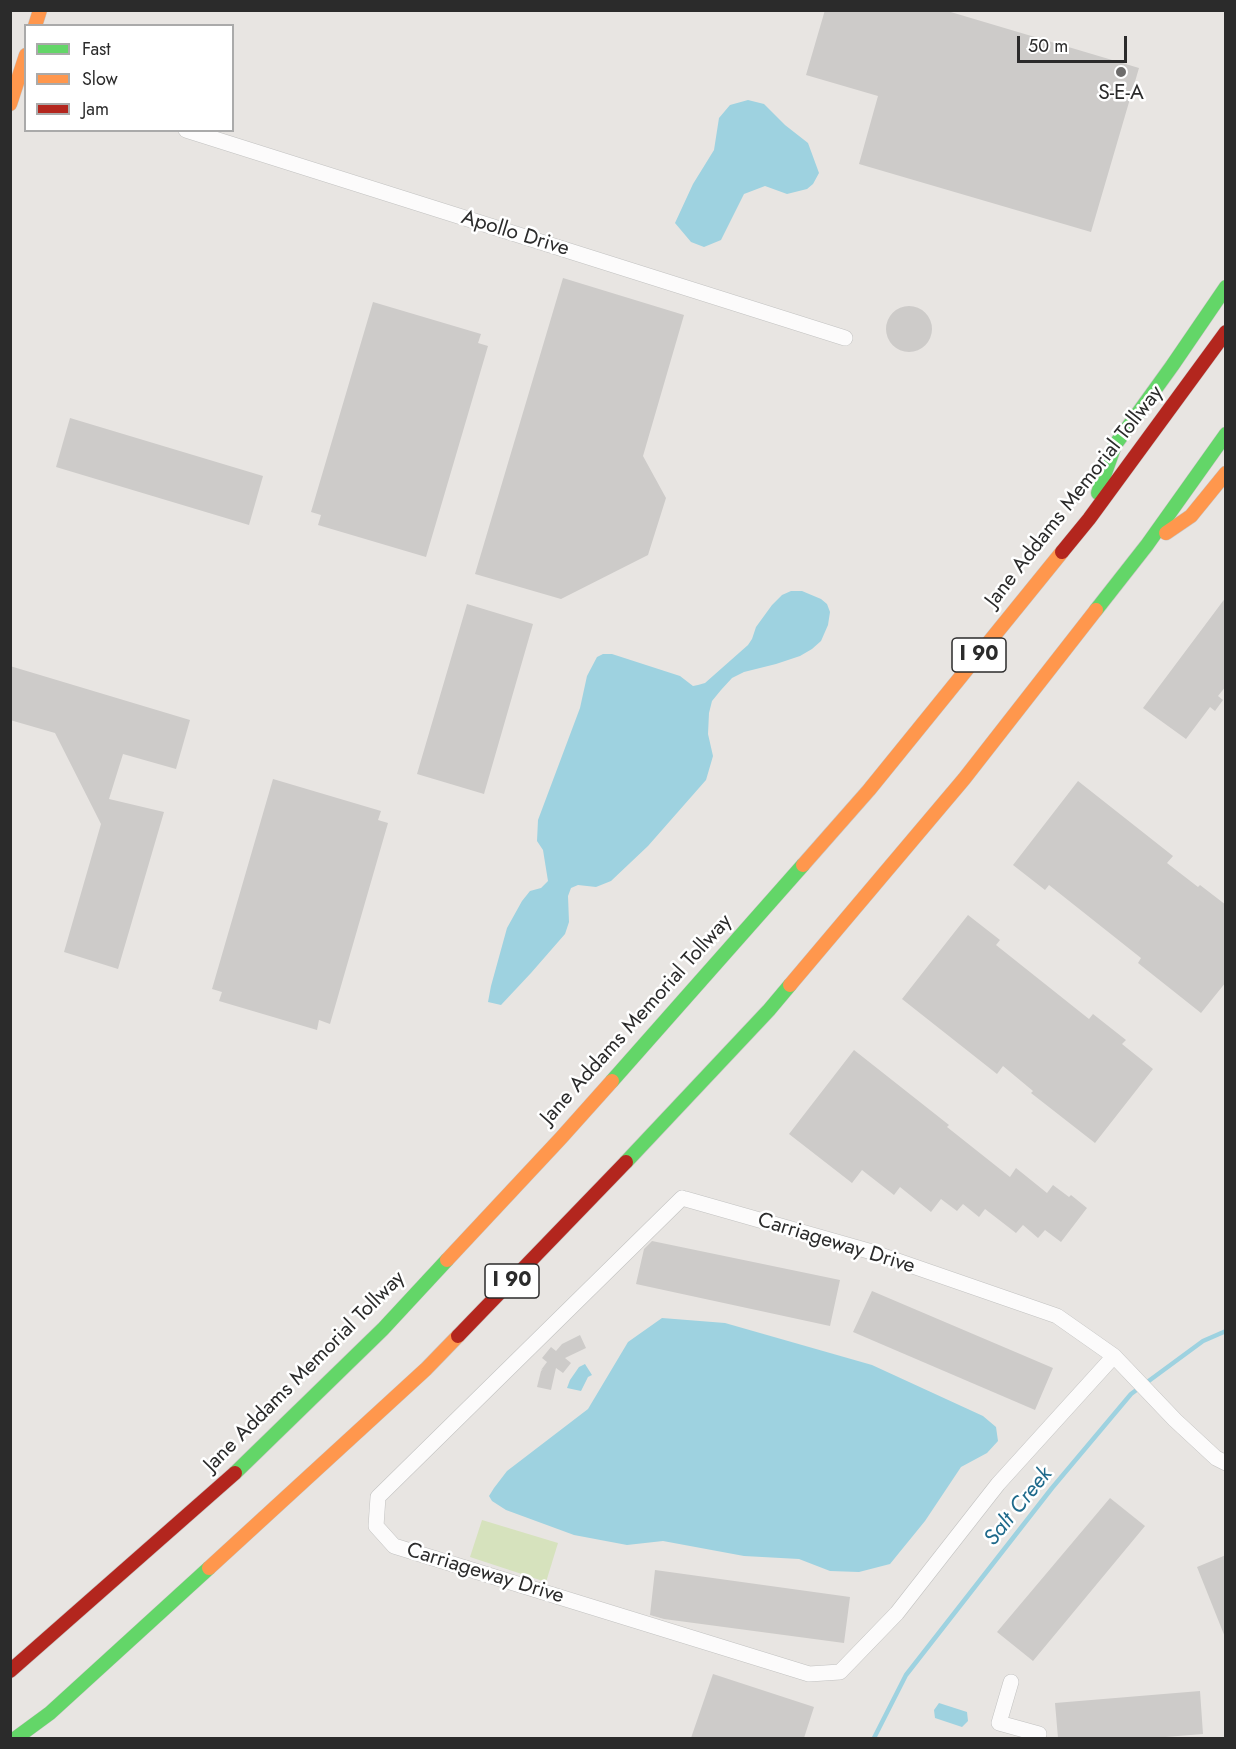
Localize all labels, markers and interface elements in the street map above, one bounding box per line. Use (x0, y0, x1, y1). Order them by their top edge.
legend (24, 24, 234, 132)
scale bar (1020, 24, 1130, 62)
text: 50 m (1028, 33, 1068, 59)
text: Fast (82, 36, 111, 62)
marker: S-E-A (1114, 65, 1128, 79)
text: Slow (82, 66, 118, 92)
place label: S-E-A (1098, 81, 1144, 107)
text: Jam (82, 96, 109, 122)
street label: Apollo Drive (458, 206, 572, 262)
street label: Jane Addams Memorial Tollway (981, 381, 1169, 613)
road number: I 90 (952, 638, 1006, 672)
street label: Jane Addams Memorial Tollway (536, 910, 738, 1130)
street label: Carriageway Drive (754, 1208, 918, 1280)
road number: I 90 (485, 1264, 539, 1298)
street label: Jane Addams Memorial Tollway (199, 1266, 411, 1478)
water label: Salt Creek (979, 1462, 1059, 1552)
street label: Carriageway Drive (403, 1538, 567, 1610)

